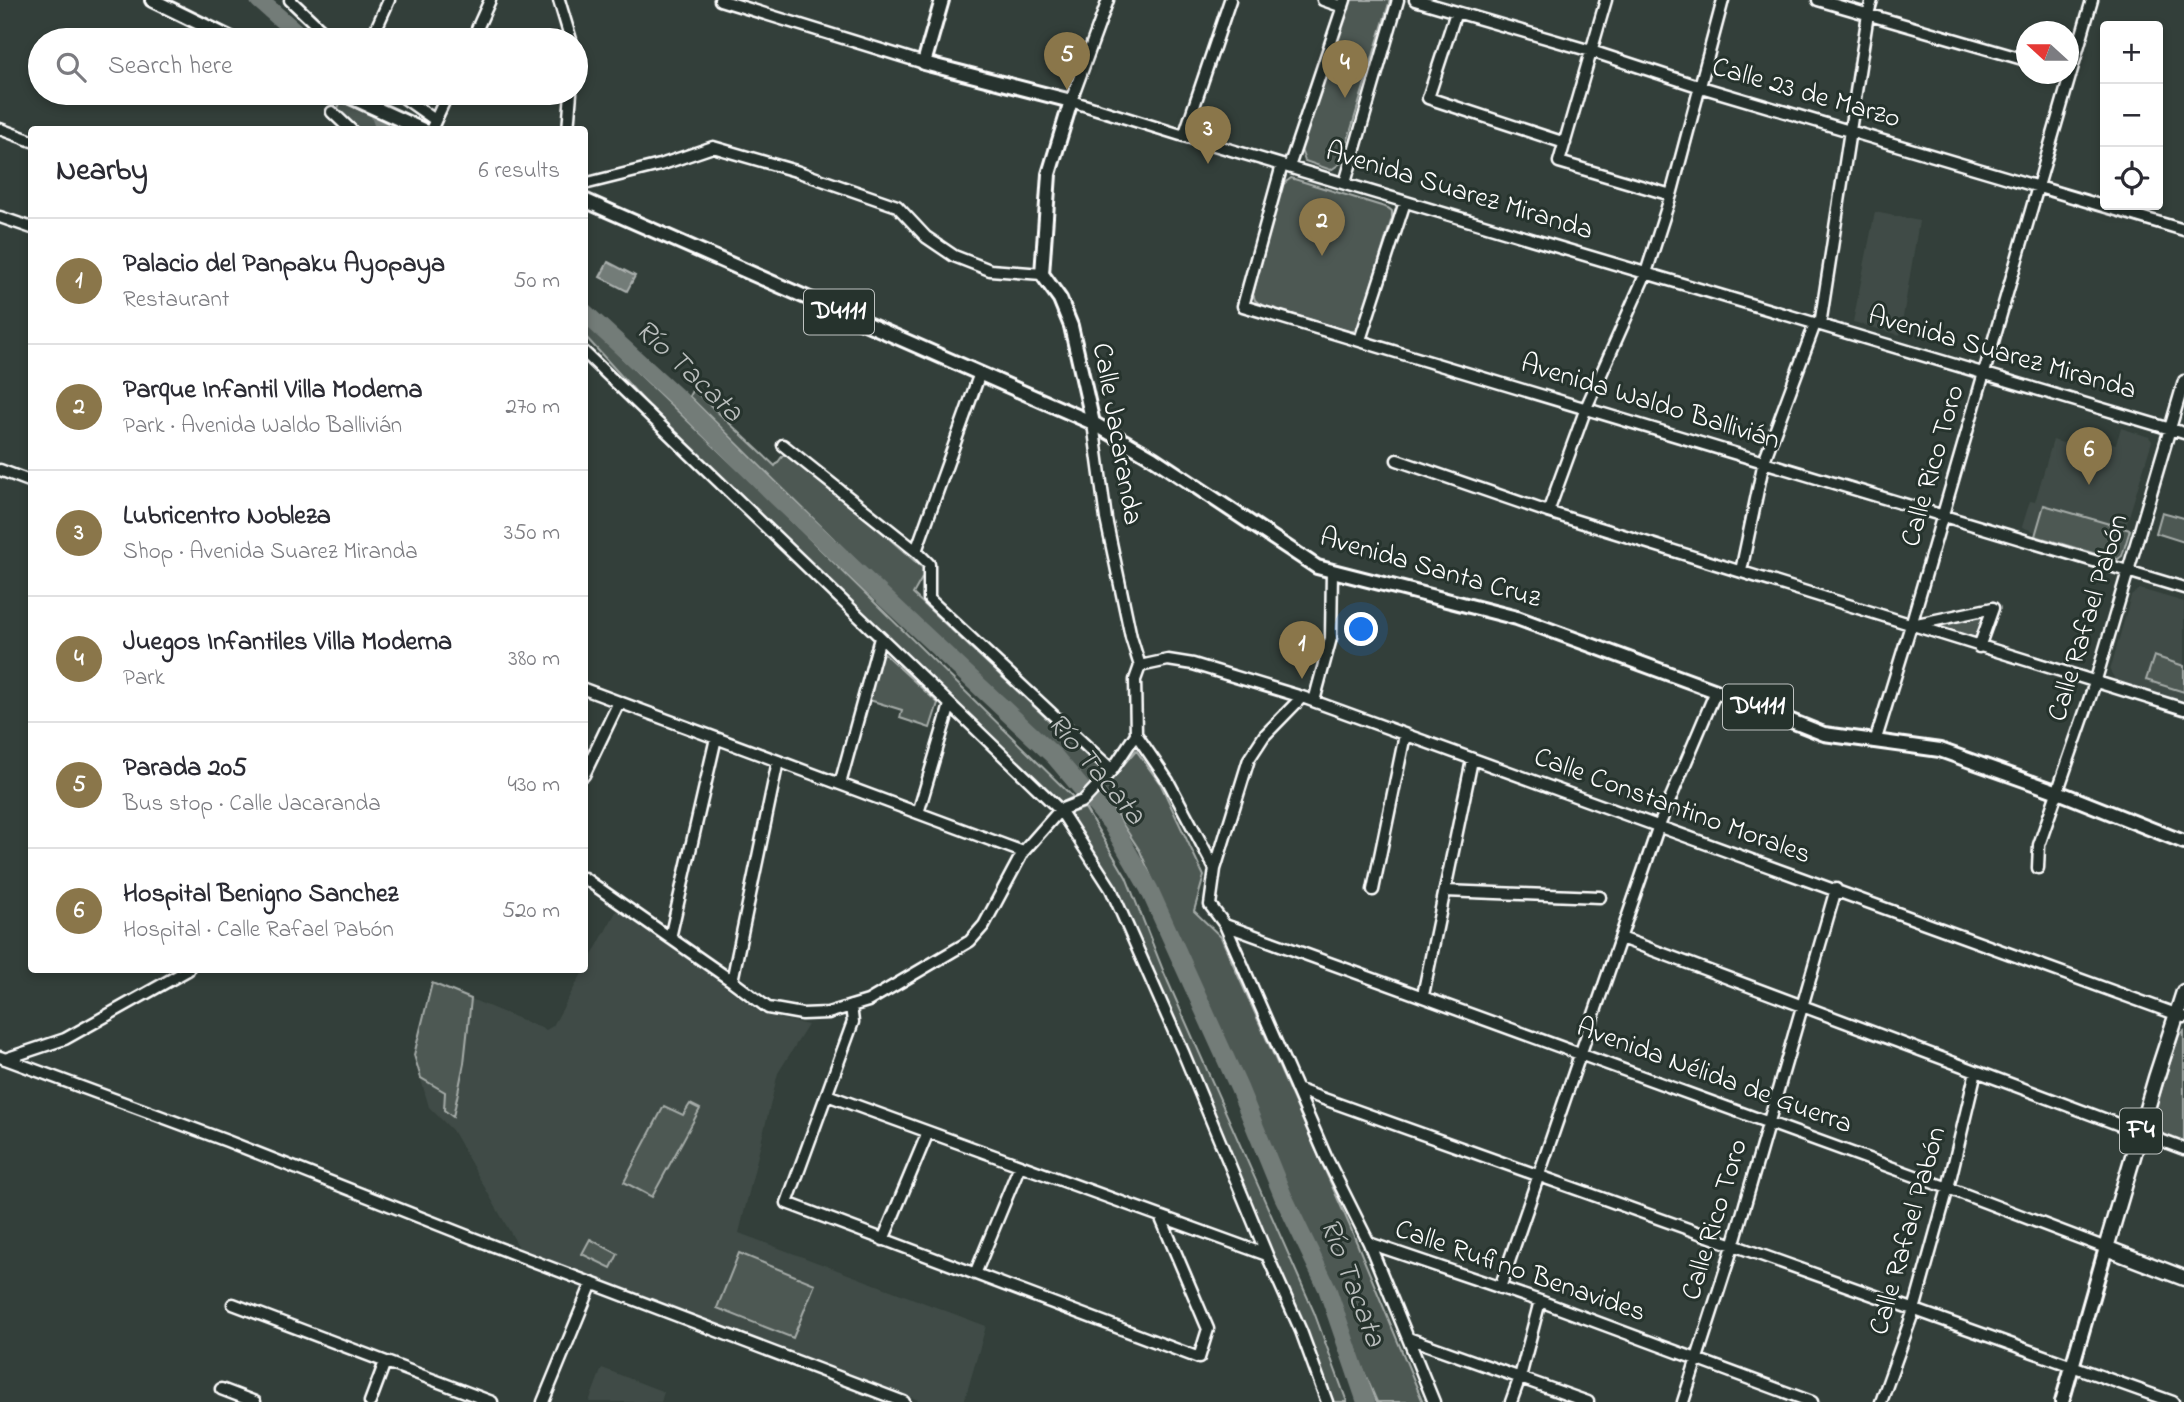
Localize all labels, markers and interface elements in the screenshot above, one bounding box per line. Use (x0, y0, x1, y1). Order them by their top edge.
north arrow (2016, 21, 2079, 84)
map controls (2100, 21, 2163, 210)
button: + (2100, 21, 2163, 84)
search box (28, 28, 588, 105)
pin: 5 (1044, 32, 1090, 90)
pin: 4 (1322, 40, 1368, 98)
icon: search (52, 48, 90, 86)
text: Search here (108, 48, 233, 86)
street label: Calle 23 de Marzo (1707, 48, 1905, 140)
button: − (2100, 84, 2163, 147)
pin: 3 (1185, 106, 1231, 164)
street label: Avenida Suarez Miranda (1320, 132, 1598, 252)
button: locate (2100, 147, 2163, 210)
text: Nearby (56, 150, 148, 194)
text: 6 results (479, 155, 560, 188)
pin: 2 (1299, 198, 1345, 256)
text: Palacio del Panpaku Ayopaya (123, 246, 445, 284)
text: 1 (75, 265, 83, 298)
text: 50 m (513, 265, 560, 298)
text: Restaurant (123, 284, 230, 317)
road number: D4111 (804, 290, 874, 334)
street label: Avenida Suarez Miranda (1863, 296, 2141, 412)
water label: Río Tacata (624, 310, 753, 434)
street label: Calle Jacaranda (1080, 340, 1152, 528)
street label: Avenida Waldo Ballivián (1515, 344, 1785, 462)
text: Parque Infantil Villa Moderna (123, 372, 422, 410)
street label: Calle Rico Toro (1891, 380, 1977, 552)
text: 2 (73, 391, 85, 424)
text: 270 m (506, 391, 560, 424)
text: Park · Avenida Waldo Ballivián (123, 410, 402, 443)
pin: 6 (2066, 427, 2112, 485)
text: Lubricentro Nobleza (123, 498, 331, 536)
street label: Calle Rafael Pabón (2038, 509, 2140, 727)
text: 3 (74, 517, 84, 550)
text: 350 m (504, 517, 560, 550)
street label: Avenida Santa Cruz (1315, 518, 1546, 620)
text: Shop · Avenida Suarez Miranda (123, 536, 418, 569)
your location (1344, 612, 1378, 646)
pin: 1 (1279, 621, 1325, 679)
text: Juegos Infantiles Villa Moderna (123, 624, 452, 662)
text: 4 (74, 643, 84, 676)
text: 380 m (508, 643, 560, 676)
text: Park (123, 662, 165, 695)
road number: D4111 (1723, 684, 1793, 730)
water label: Río Tacata (1035, 704, 1156, 836)
street label: Calle Constantino Morales (1528, 738, 1816, 876)
text: Parada 205 (123, 750, 247, 788)
text: 5 (72, 769, 86, 802)
text: 430 m (507, 769, 560, 802)
text: Bus stop · Calle Jacaranda (123, 788, 381, 821)
text: Hospital Benigno Sanchez (123, 876, 399, 914)
text: 6 (74, 895, 84, 928)
text: 520 m (502, 895, 560, 928)
text: Hospital · Calle Rafael Pabón (123, 914, 394, 947)
street label: Avenida Nélida de Guerra (1570, 1008, 1858, 1146)
road number: F4 (2120, 1108, 2162, 1154)
street label: Calle Rafael Pabón (1860, 1122, 1958, 1340)
street label: Calle Rico Toro (1672, 1134, 1760, 1306)
street label: Calle Rufino Benavides (1389, 1210, 1651, 1334)
water label: Río Tacata (1306, 1212, 1396, 1354)

